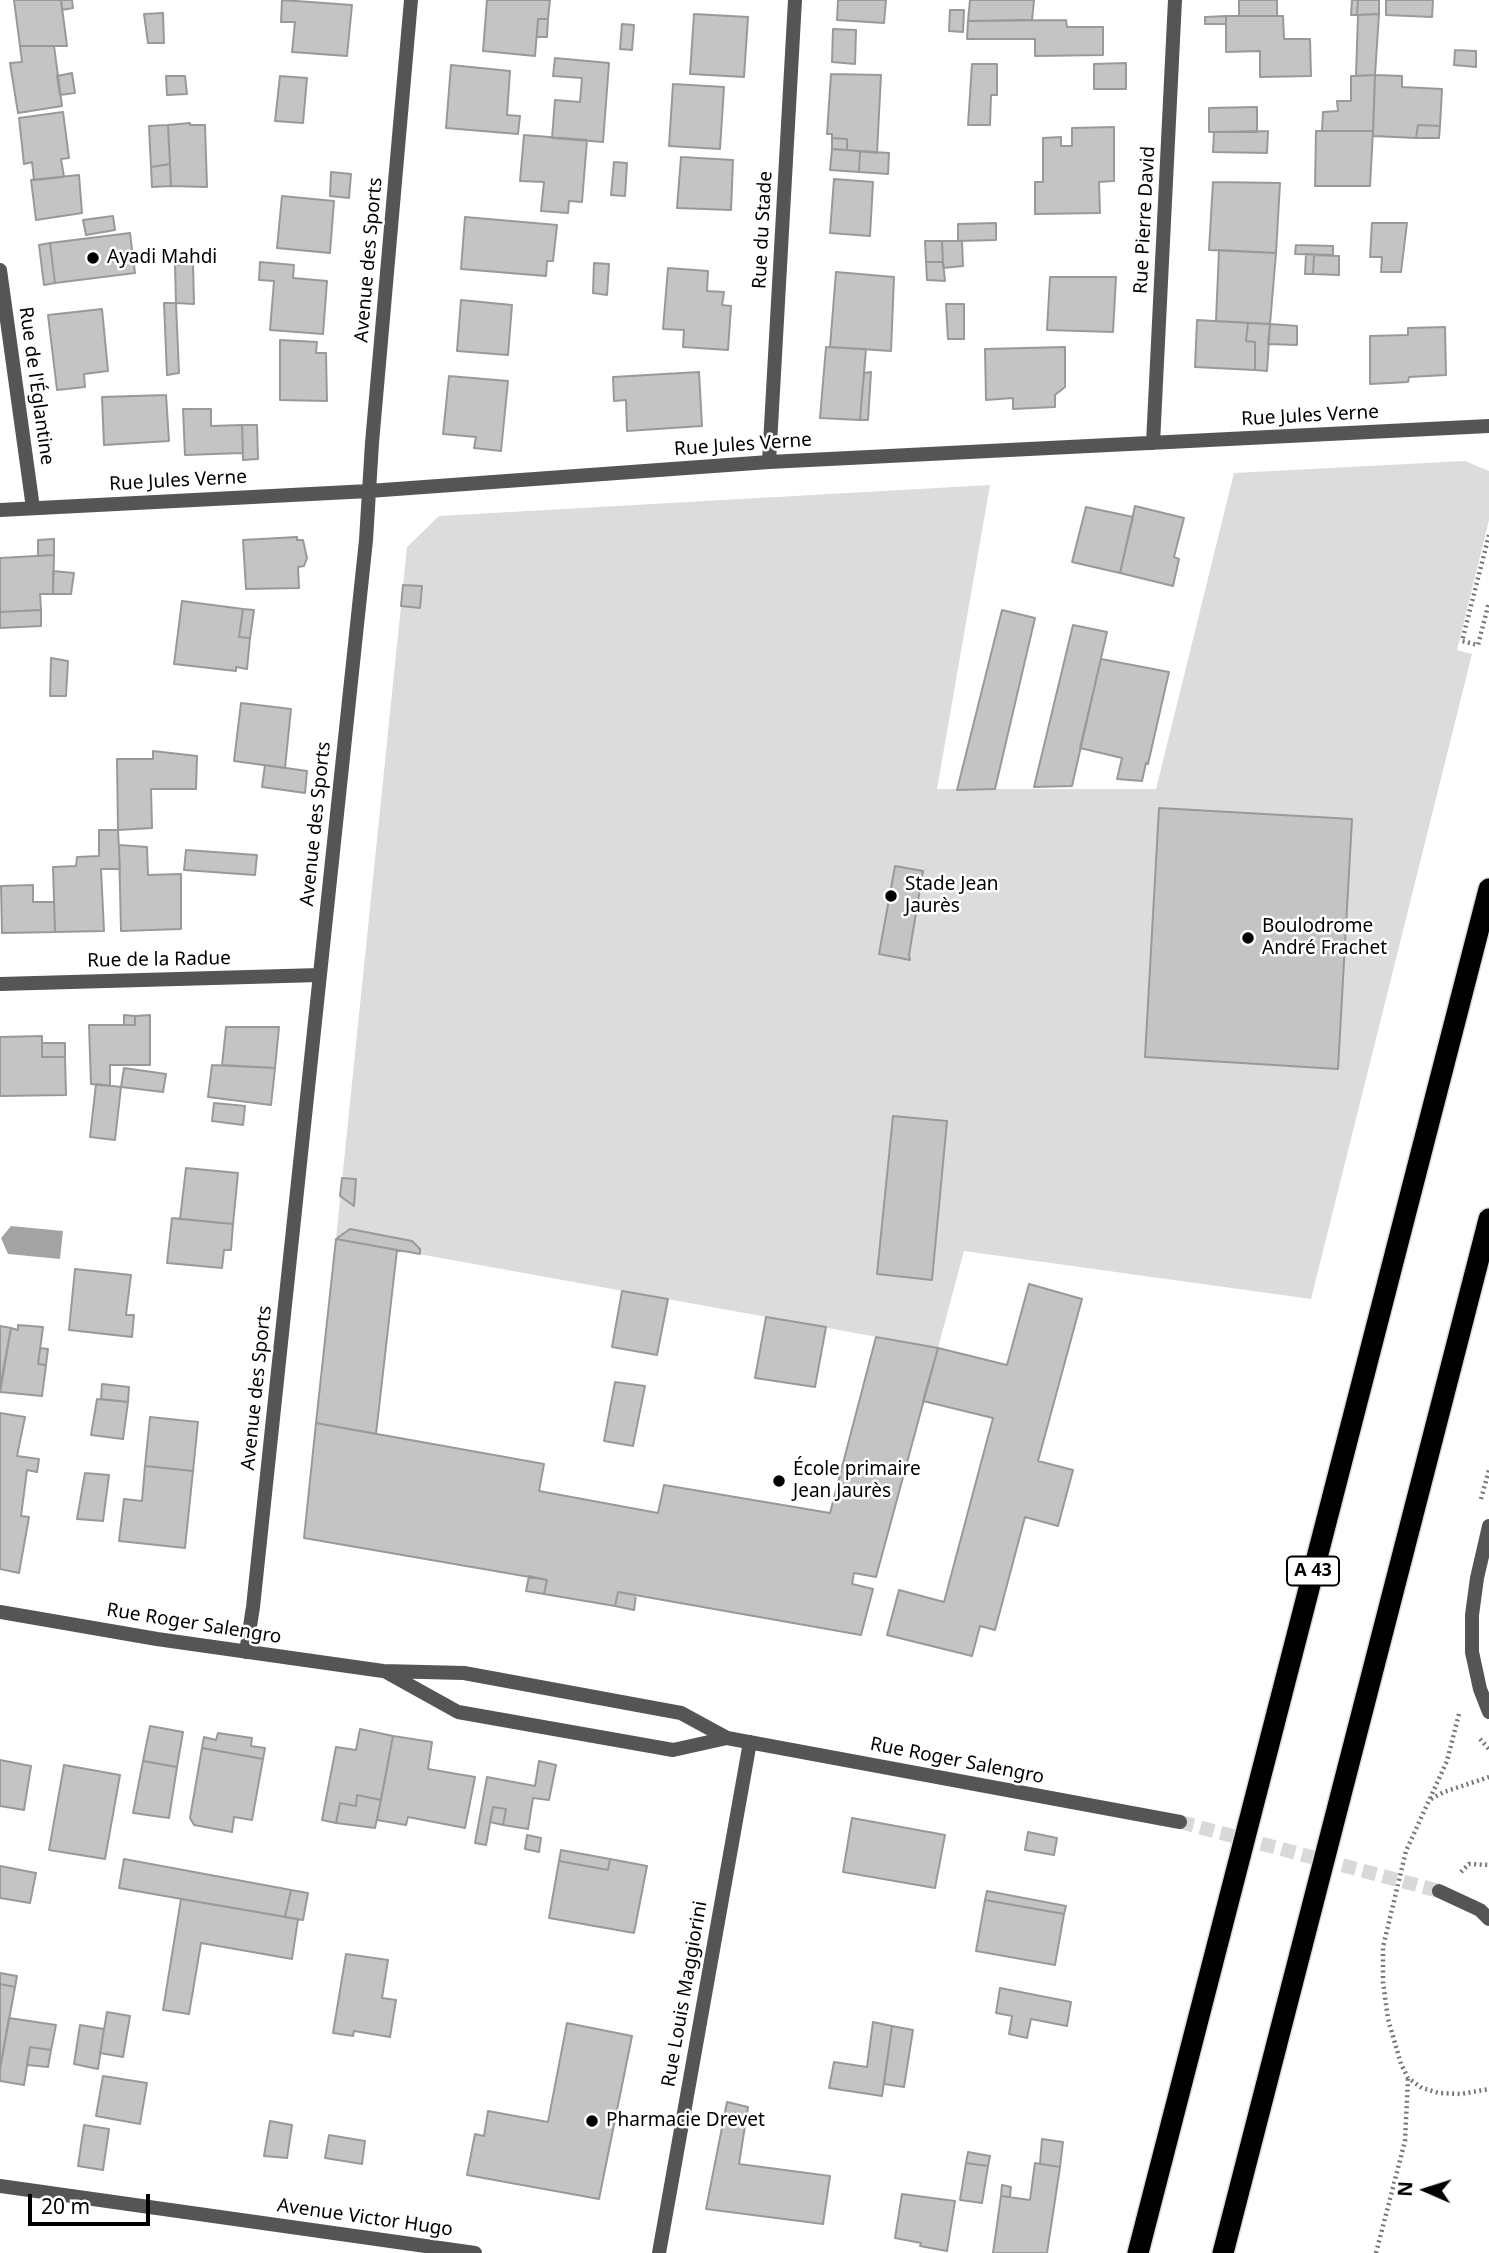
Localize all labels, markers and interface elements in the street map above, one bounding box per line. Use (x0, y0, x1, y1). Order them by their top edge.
street label: Rue Pierre David (1130, 145, 1160, 295)
street label: Rue du Stade (749, 171, 777, 289)
street label: Avenue des Sports (350, 177, 388, 343)
place label: Ayadi Mahdi (107, 247, 217, 269)
marker: Ayadi Mahdi (85, 250, 101, 266)
street label: Rue de l'Églantine (14, 305, 58, 467)
street label: Rue Jules Verne (1241, 401, 1379, 431)
street label: Rue Jules Verne (673, 429, 813, 461)
street label: Rue Jules Verne (109, 466, 247, 496)
street label: Avenue des Sports (296, 741, 336, 907)
place label: Stade Jean Jaurès (905, 874, 999, 918)
marker: Stade Jean Jaurès (883, 888, 899, 904)
place label: Boulodrome André Frachet (1262, 916, 1387, 960)
marker: Boulodrome André Frachet (1240, 930, 1256, 946)
street label: Rue de la Radue (87, 947, 231, 973)
street label: Avenue des Sports (237, 1305, 277, 1471)
place label: École primaire Jean Jaurès (793, 1459, 921, 1503)
marker: École primaire Jean Jaurès (771, 1473, 787, 1489)
road number: A 43 (1287, 1556, 1339, 1586)
street label: Rue Roger Salengro (105, 1599, 283, 1649)
street label: Rue Roger Salengro (868, 1733, 1046, 1789)
street label: Rue Louis Maggiorini (657, 1899, 713, 2089)
place label: Pharmacie Drevet (606, 2110, 765, 2132)
marker: Pharmacie Drevet (584, 2113, 600, 2129)
north arrow (1391, 2155, 1461, 2225)
scale bar (32, 2180, 154, 2224)
text: N (1392, 2181, 1418, 2197)
text: 20 m (41, 2192, 90, 2220)
street label: Avenue Victor Hugo (276, 2194, 454, 2242)

